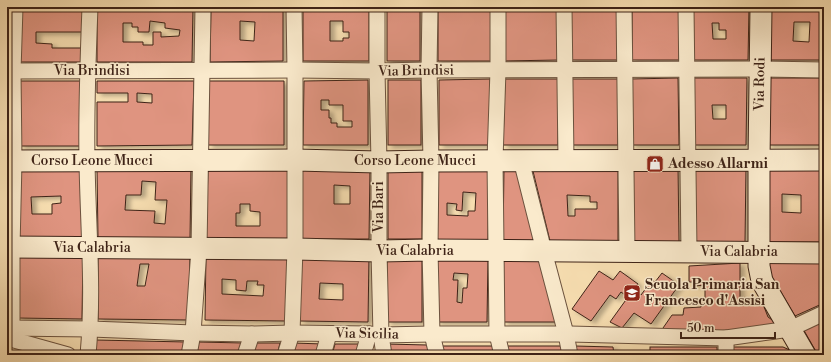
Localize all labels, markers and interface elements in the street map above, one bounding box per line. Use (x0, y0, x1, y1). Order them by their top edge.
street label: Via Rodi (751, 57, 769, 112)
street label: Via Brindisi (377, 61, 455, 81)
street label: Via Brindisi (53, 62, 131, 80)
street label: Corso Leone Mucci (31, 152, 153, 170)
street label: Corso Leone Mucci (354, 152, 476, 170)
shop icon: Adesso Allarmi (645, 154, 665, 174)
place label: Adesso Allarmi (667, 155, 768, 173)
street label: Via Bari (370, 181, 388, 234)
street label: Via Calabria (52, 239, 132, 257)
street label: Via Calabria (375, 242, 455, 260)
street label: Via Calabria (699, 243, 779, 261)
place label: Scuola Primaria San Francesco d'Assisi (645, 276, 780, 310)
school or university icon: Scuola Primaria San Francesco d'Assisi (622, 283, 642, 303)
scale bar (681, 314, 775, 340)
text: 50 m (687, 321, 715, 336)
street label: Via Sicilia (334, 324, 400, 344)

